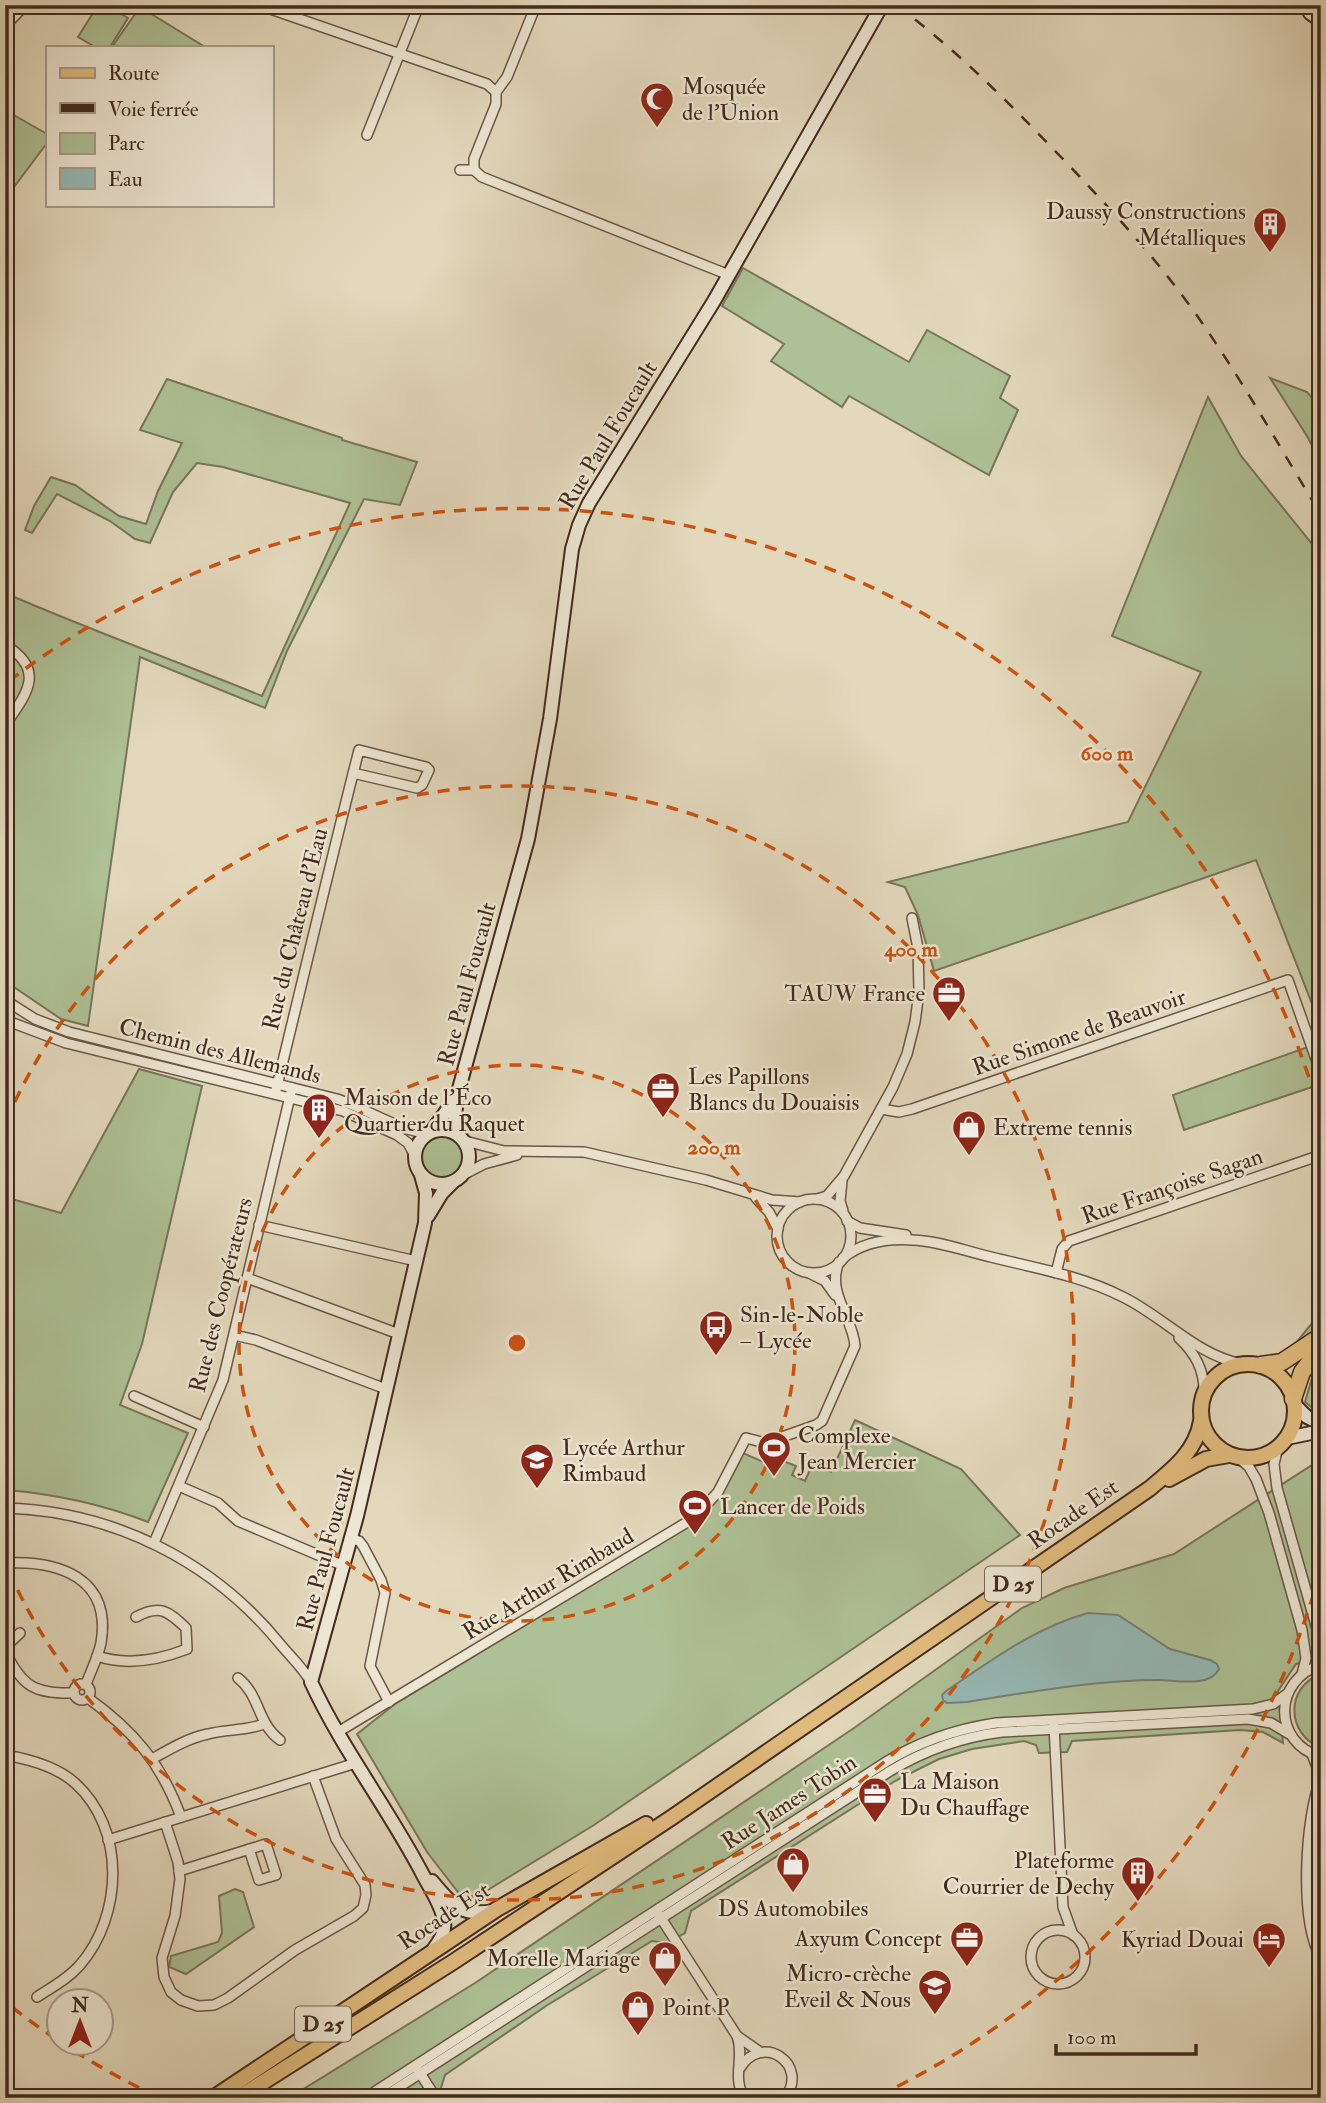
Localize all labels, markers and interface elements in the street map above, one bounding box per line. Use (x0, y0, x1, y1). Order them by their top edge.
legend (46, 46, 273, 206)
text: Route (108, 60, 160, 87)
place label: Mosquée de l'Union (682, 72, 779, 127)
mosque icon: Mosquée de l'Union (638, 80, 676, 129)
text: Voie ferrée (108, 96, 199, 123)
text: Parc (108, 130, 145, 157)
text: Eau (108, 166, 143, 193)
place label: Daussy Constructions Métalliques (1046, 197, 1246, 252)
building icon: Daussy Constructions Métalliques (1251, 205, 1289, 254)
street label: Rue Paul Foucault (552, 355, 664, 515)
text: 600 m (1081, 740, 1134, 767)
street label: Rue du Château d'Eau (256, 825, 334, 1033)
street label: Rue Paul Foucault (431, 899, 503, 1069)
text: 400 m (883, 936, 938, 963)
office icon: TAUW France (930, 974, 968, 1023)
place label: TAUW France (785, 979, 925, 1008)
street label: Rue Simone de Beauvoir (968, 982, 1190, 1082)
street label: Chemin des Allemands (116, 1012, 324, 1090)
place label: Les Papillons Blancs du Douaisis (688, 1062, 859, 1117)
office icon: Les Papillons Blancs du Douaisis (644, 1070, 682, 1119)
place label: Maison de l'Éco Quartier du Raquet (344, 1083, 525, 1138)
building icon: Maison de l'Éco Quartier du Raquet (300, 1091, 338, 1140)
shop icon: Extreme tennis (950, 1108, 988, 1157)
place label: Extreme tennis (993, 1113, 1132, 1142)
text: 200 m (688, 1134, 741, 1161)
street label: Rue Françoise Sagan (1078, 1141, 1267, 1231)
street label: Rue des Coopérateurs (183, 1194, 260, 1396)
place label: Sin-le-Noble – Lycée (740, 1300, 864, 1355)
bus stop icon: Sin-le-Noble – Lycée (697, 1308, 735, 1357)
centre of rings (505, 1331, 529, 1355)
place label: Complexe Jean Mercier (797, 1421, 917, 1476)
sports icon: Complexe Jean Mercier (755, 1429, 793, 1478)
place label: Lycée Arthur Rimbaud (562, 1433, 685, 1488)
school or university icon: Lycée Arthur Rimbaud (518, 1441, 556, 1490)
street label: Rue Paul Foucault (290, 1464, 362, 1634)
street label: Rocade Est (1022, 1472, 1124, 1556)
sports icon: Lancer de Poids (676, 1487, 714, 1536)
place label: Lancer de Poids (720, 1492, 865, 1521)
street label: Rue Arthur Rimbaud (457, 1521, 639, 1647)
road number: D 25 (985, 1566, 1041, 1602)
street label: Rue James Tobin (716, 1747, 862, 1856)
place label: La Maison Du Chauffage (900, 1767, 1030, 1822)
office icon: La Maison Du Chauffage (856, 1775, 894, 1824)
shop icon: DS Automobiles (774, 1845, 812, 1894)
place label: Plateforme Courrier de Dechy (943, 1846, 1115, 1901)
building icon: Plateforme Courrier de Dechy (1119, 1854, 1157, 1903)
street label: Rocade Est (393, 1876, 495, 1956)
place label: DS Automobiles (718, 1894, 868, 1923)
office icon: Axyum Concept (948, 1919, 986, 1968)
hotel icon: Kyriad Douai (1250, 1920, 1288, 1969)
place label: Axyum Concept (794, 1924, 942, 1954)
place label: Kyriad Douai (1121, 1925, 1244, 1954)
shop icon: Morelle Mariage (646, 1939, 684, 1988)
place label: Morelle Mariage (486, 1944, 640, 1973)
place label: Micro-crèche Eveil & Nous (784, 1959, 911, 2014)
school or university icon: Micro-crèche Eveil & Nous (916, 1967, 954, 2016)
north arrow (46, 1988, 116, 2058)
shop icon: Point P (619, 1988, 657, 2037)
place label: Point P (662, 1993, 729, 2022)
text: N (70, 1994, 89, 2018)
road number: D 25 (295, 2007, 351, 2042)
scale bar (1056, 2012, 1196, 2056)
text: 100 m (1067, 2024, 1117, 2051)

